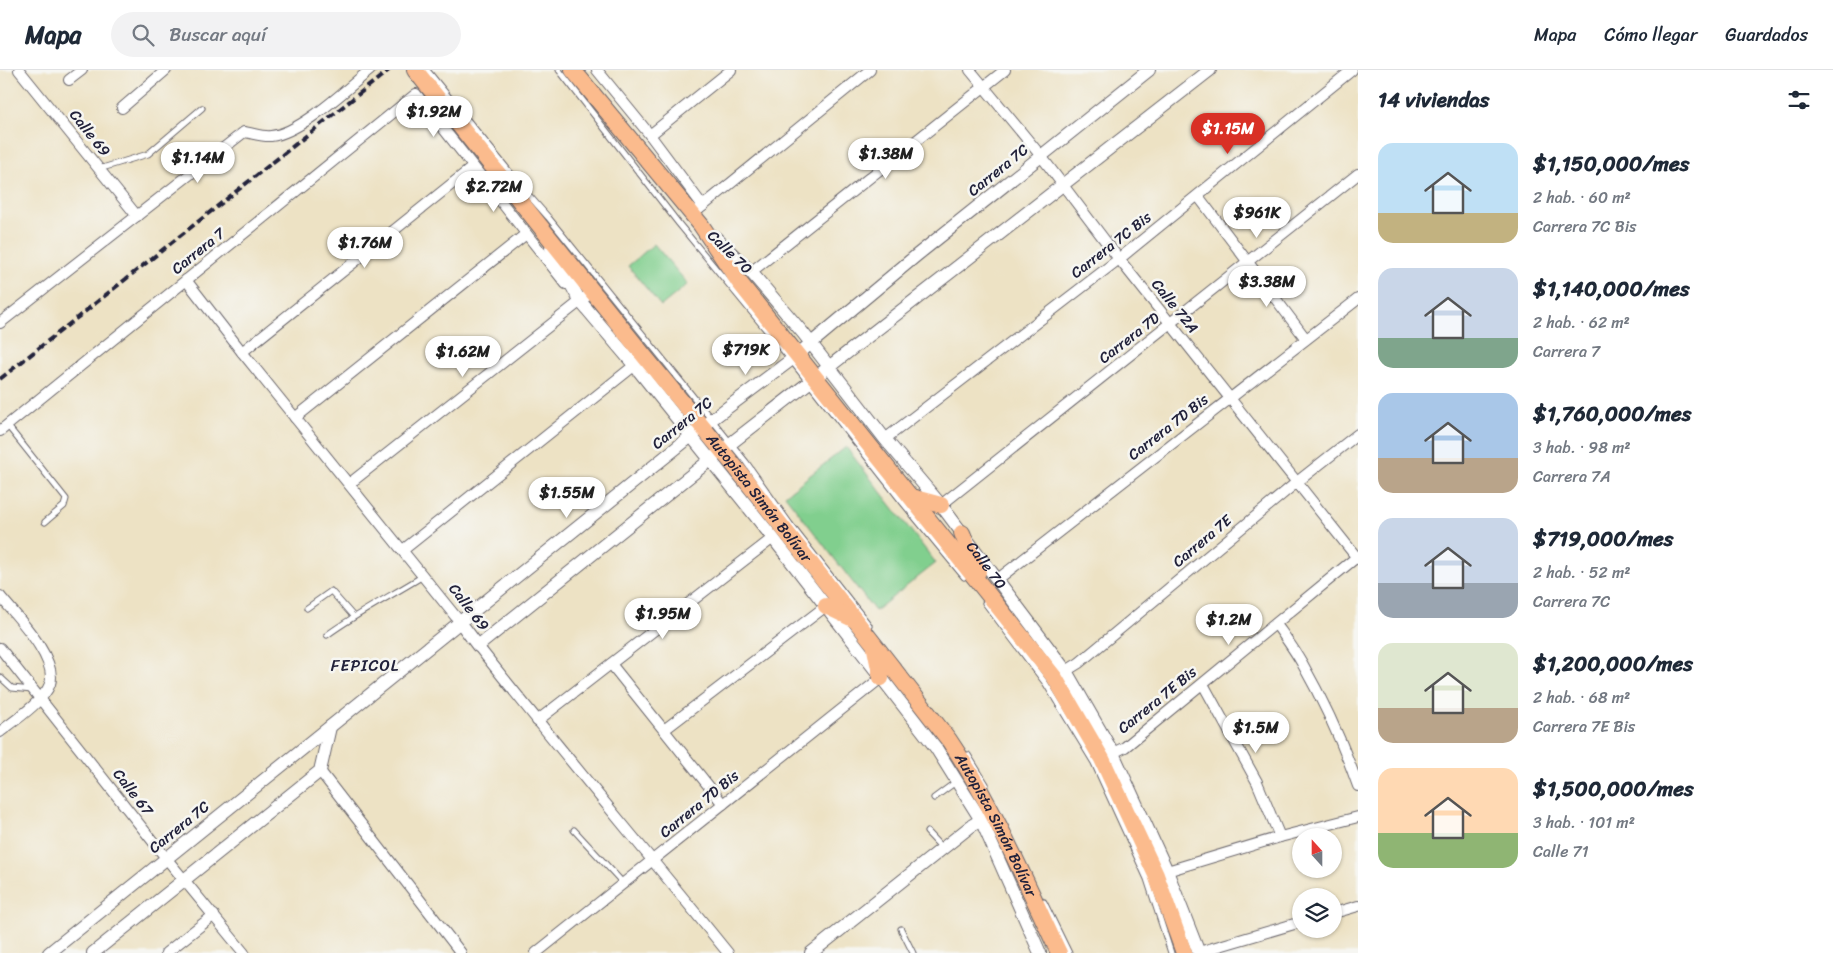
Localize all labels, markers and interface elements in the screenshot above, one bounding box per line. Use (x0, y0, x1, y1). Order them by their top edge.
search box (111, 12, 461, 57)
text: Mapa (25, 14, 81, 56)
text: Buscar aquí (169, 18, 266, 51)
text: Mapa (1534, 19, 1576, 51)
text: Cómo llegar (1604, 19, 1697, 51)
text: Guardados (1725, 19, 1808, 51)
icon: search (129, 21, 157, 49)
text: 14 viviendas (1378, 81, 1490, 119)
icon: filters (1785, 86, 1813, 114)
pin: $1.92M (393, 96, 475, 138)
text: $1.92M (407, 97, 461, 126)
street label: Calle 69 (63, 104, 117, 162)
pin: $1.15M (1187, 112, 1269, 155)
text: $1.15M (1202, 114, 1254, 143)
street label: Carrera 7C (962, 137, 1035, 203)
pin: $1.38M (845, 138, 927, 180)
text: $1.38M (859, 139, 913, 168)
pin: $1.14M (157, 142, 239, 184)
text: $1.14M (172, 143, 224, 172)
text: $1,150,000/mes (1533, 145, 1689, 183)
icon: home (1418, 163, 1478, 223)
pin: $2.72M (453, 170, 535, 213)
text: $2.72M (466, 172, 522, 201)
text: 2 hab. · 60 m² (1533, 183, 1631, 212)
pin: $961K (1222, 196, 1292, 239)
text: $961K (1234, 198, 1280, 227)
street label: Carrera 7C Bis (1065, 205, 1157, 285)
text: Carrera 7C Bis (1533, 212, 1636, 241)
street label: Carrera 7 (165, 220, 232, 281)
street label: Calle 70 (701, 224, 759, 280)
pin: $1.76M (324, 226, 406, 269)
text: $1.76M (338, 228, 392, 257)
pin: $3.38M (1226, 266, 1308, 308)
text: $3.38M (1239, 267, 1295, 296)
text: $1,140,000/mes (1533, 270, 1690, 308)
street label: Calle 72A (1145, 273, 1205, 339)
icon: home (1418, 288, 1478, 348)
street label: Carrera 7D (1093, 306, 1165, 370)
text: 2 hab. · 62 m² (1533, 308, 1630, 337)
pin: $719K (711, 334, 781, 376)
text: $719K (723, 335, 769, 364)
pin: $1.62M (422, 336, 504, 378)
text: $1.62M (436, 337, 490, 366)
text: Carrera 7 (1533, 337, 1600, 366)
street label: Carrera 7D Bis (1122, 387, 1214, 467)
street label: Carrera 7C (646, 390, 719, 456)
text: $1,760,000/mes (1533, 395, 1691, 433)
icon: home (1418, 413, 1478, 473)
street label: Autopista Simón Bolívar (699, 426, 819, 569)
text: 3 hab. · 98 m² (1533, 433, 1631, 462)
text: Carrera 7A (1533, 462, 1611, 491)
pin: $1.55M (526, 476, 608, 519)
text: $1.55M (539, 478, 595, 507)
street label: Carrera 7E (1166, 507, 1239, 574)
text: $719,000/mes (1533, 520, 1674, 558)
street label: Calle 70 (959, 535, 1013, 595)
icon: home (1418, 538, 1478, 598)
text: 2 hab. · 52 m² (1533, 558, 1631, 587)
street label: Calle 69 (442, 577, 496, 637)
text: Carrera 7C (1533, 587, 1610, 616)
pin: $1.95M (622, 598, 704, 640)
text: $1.95M (635, 599, 691, 628)
pin: $1.2M (1194, 604, 1264, 646)
text: $1.2M (1207, 605, 1251, 634)
text: $1,200,000/mes (1533, 645, 1693, 683)
district label: FEPICOL (331, 651, 399, 680)
street label: Carrera 7E Bis (1112, 660, 1202, 740)
icon: home (1418, 663, 1478, 723)
text: 2 hab. · 68 m² (1533, 683, 1630, 712)
pin: $1.5M (1221, 712, 1291, 754)
text: Carrera 7E Bis (1533, 712, 1635, 741)
text: $1.5M (1233, 713, 1279, 742)
street label: Autopista Simón Bolívar (947, 747, 1045, 902)
street label: Calle 67 (106, 763, 161, 822)
street label: Carrera 7D Bis (653, 763, 745, 844)
text: $1,500,000/mes (1533, 770, 1694, 808)
icon: home (1418, 788, 1478, 848)
street label: Carrera 7C (143, 794, 216, 860)
text: 3 hab. · 101 m² (1533, 808, 1635, 837)
north arrow (1292, 828, 1342, 878)
map controls (1292, 828, 1342, 938)
text: Calle 71 (1533, 837, 1589, 866)
button: layers (1292, 888, 1342, 938)

